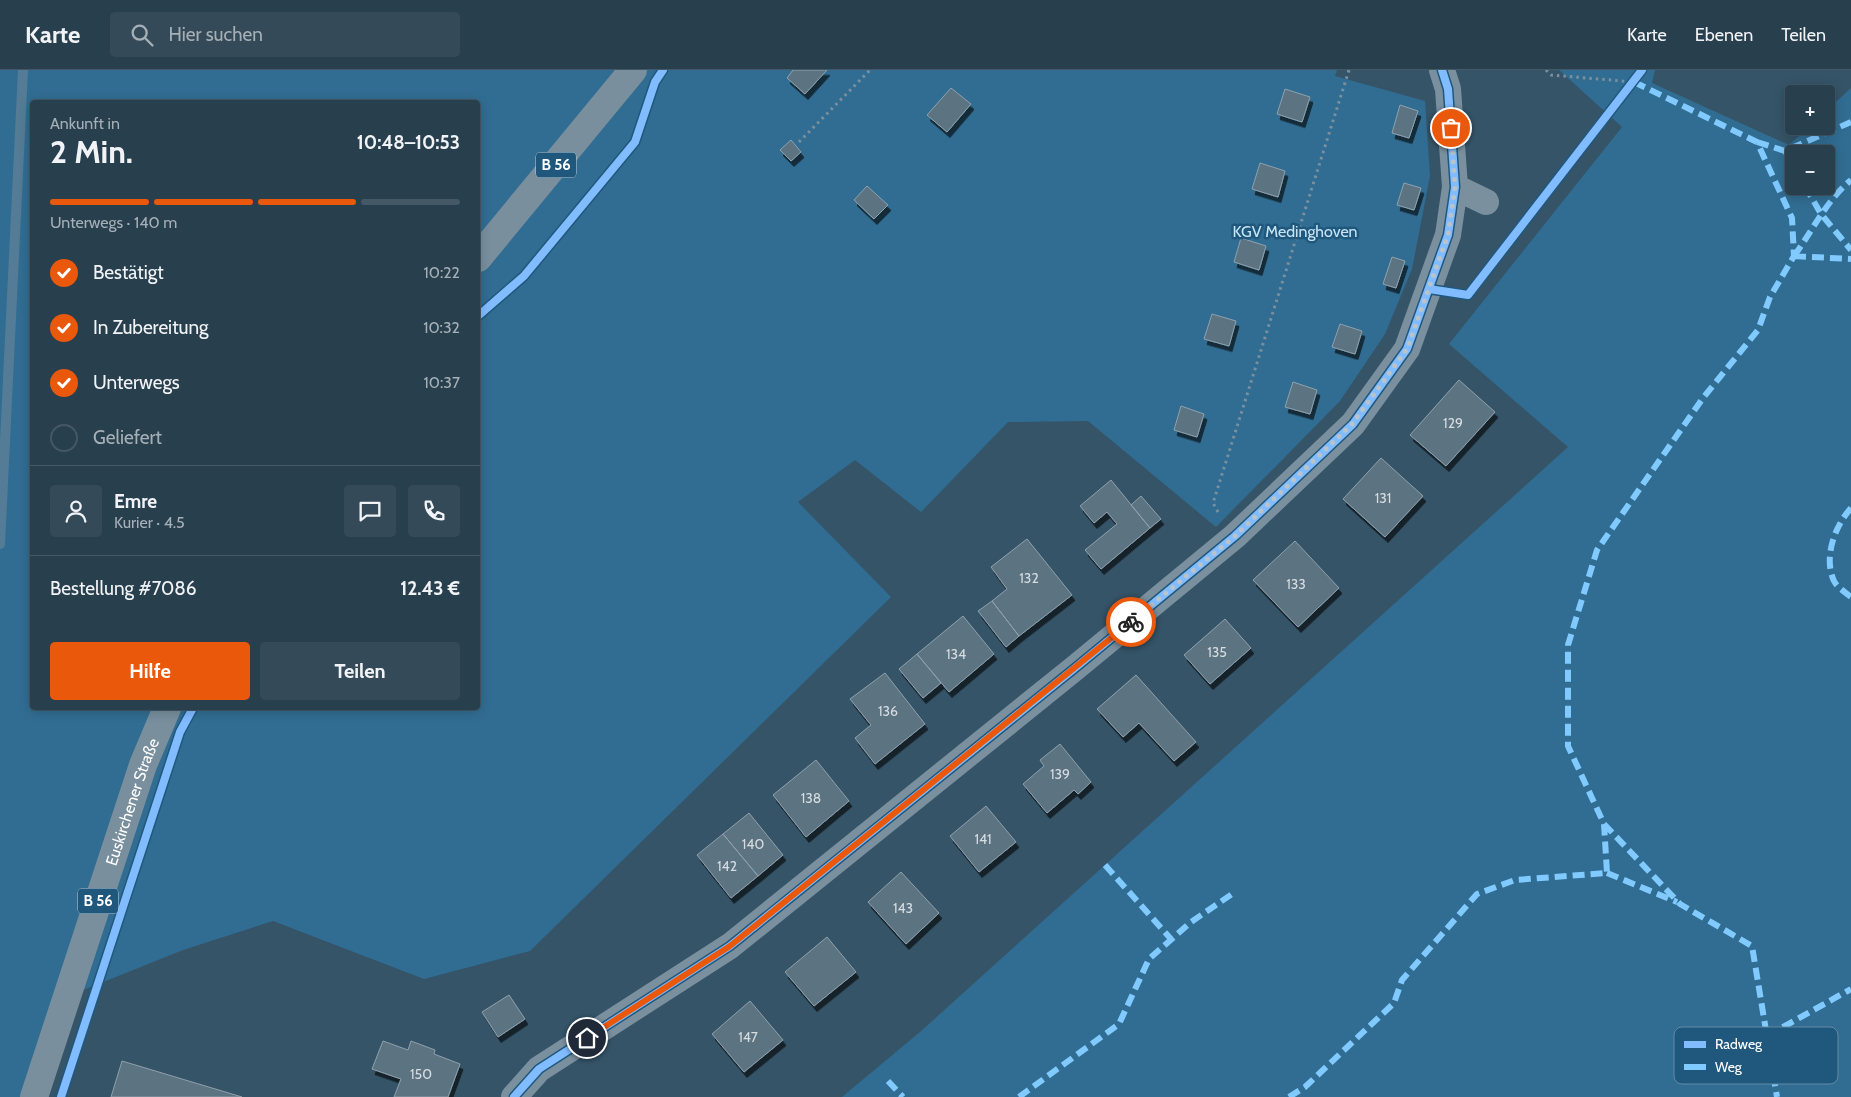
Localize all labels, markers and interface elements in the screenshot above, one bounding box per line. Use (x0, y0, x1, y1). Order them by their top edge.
search box (110, 12, 460, 57)
text: Karte (25, 20, 80, 49)
icon: search (128, 21, 156, 49)
text: Hier suchen (168, 23, 263, 46)
text: Karte (1627, 24, 1667, 46)
text: Ebenen (1695, 24, 1753, 46)
text: Teilen (1781, 24, 1826, 46)
map controls (1785, 85, 1835, 195)
button: + (1785, 85, 1835, 135)
pin (1430, 107, 1472, 149)
text: Ankunft in (50, 114, 120, 133)
icon: bag (1437, 114, 1465, 142)
text: 10:48–10:53 (357, 131, 460, 154)
text: 2 Min. (50, 132, 133, 171)
button: − (1785, 145, 1835, 195)
road number: B 56 (536, 152, 576, 178)
text: Unterwegs · 140 m (50, 213, 177, 232)
park label: KGV Medinghoven (1232, 222, 1358, 241)
icon: check (50, 259, 78, 287)
text: Bestätigt (93, 261, 164, 284)
text: 10:22 (424, 263, 460, 282)
icon: check (50, 314, 78, 342)
text: In Zubereitung (93, 316, 209, 339)
text: 10:32 (423, 318, 460, 337)
icon: check (50, 369, 78, 397)
text: Unterwegs (93, 371, 180, 394)
text: 10:37 (424, 373, 460, 392)
house number: 129 (1443, 414, 1463, 432)
text: Geliefert (93, 426, 162, 449)
button: person (50, 485, 102, 537)
button: chat (344, 485, 396, 537)
button: phone (408, 485, 460, 537)
house number: 131 (1375, 489, 1391, 507)
text: Emre (114, 490, 157, 513)
text: Kurier · 4.5 (114, 513, 185, 532)
house number: 132 (1019, 569, 1039, 587)
house number: 133 (1286, 575, 1306, 593)
text: Bestellung #7086 (50, 577, 197, 600)
text: 12.43 € (400, 577, 460, 600)
courier (1106, 597, 1156, 647)
icon: bike (1117, 608, 1145, 636)
button: Hilfe (50, 642, 250, 700)
button: Teilen (260, 642, 460, 700)
house number: 135 (1207, 643, 1227, 661)
house number: 134 (946, 645, 966, 663)
house number: 136 (878, 702, 898, 720)
street label: Euskirchener Straße (102, 735, 163, 868)
house number: 139 (1050, 765, 1070, 783)
house number: 138 (801, 789, 821, 807)
house number: 141 (974, 830, 992, 848)
house number: 140 (742, 835, 764, 853)
house number: 142 (717, 857, 737, 875)
road number: B 56 (78, 888, 118, 914)
house number: 143 (893, 899, 913, 917)
pin (566, 1017, 608, 1059)
icon: home (573, 1024, 601, 1052)
legend (1674, 1027, 1838, 1084)
house number: 147 (738, 1028, 758, 1046)
text: Radweg (1715, 1035, 1763, 1053)
text: Weg (1715, 1058, 1743, 1076)
house number: 150 (410, 1065, 432, 1083)

